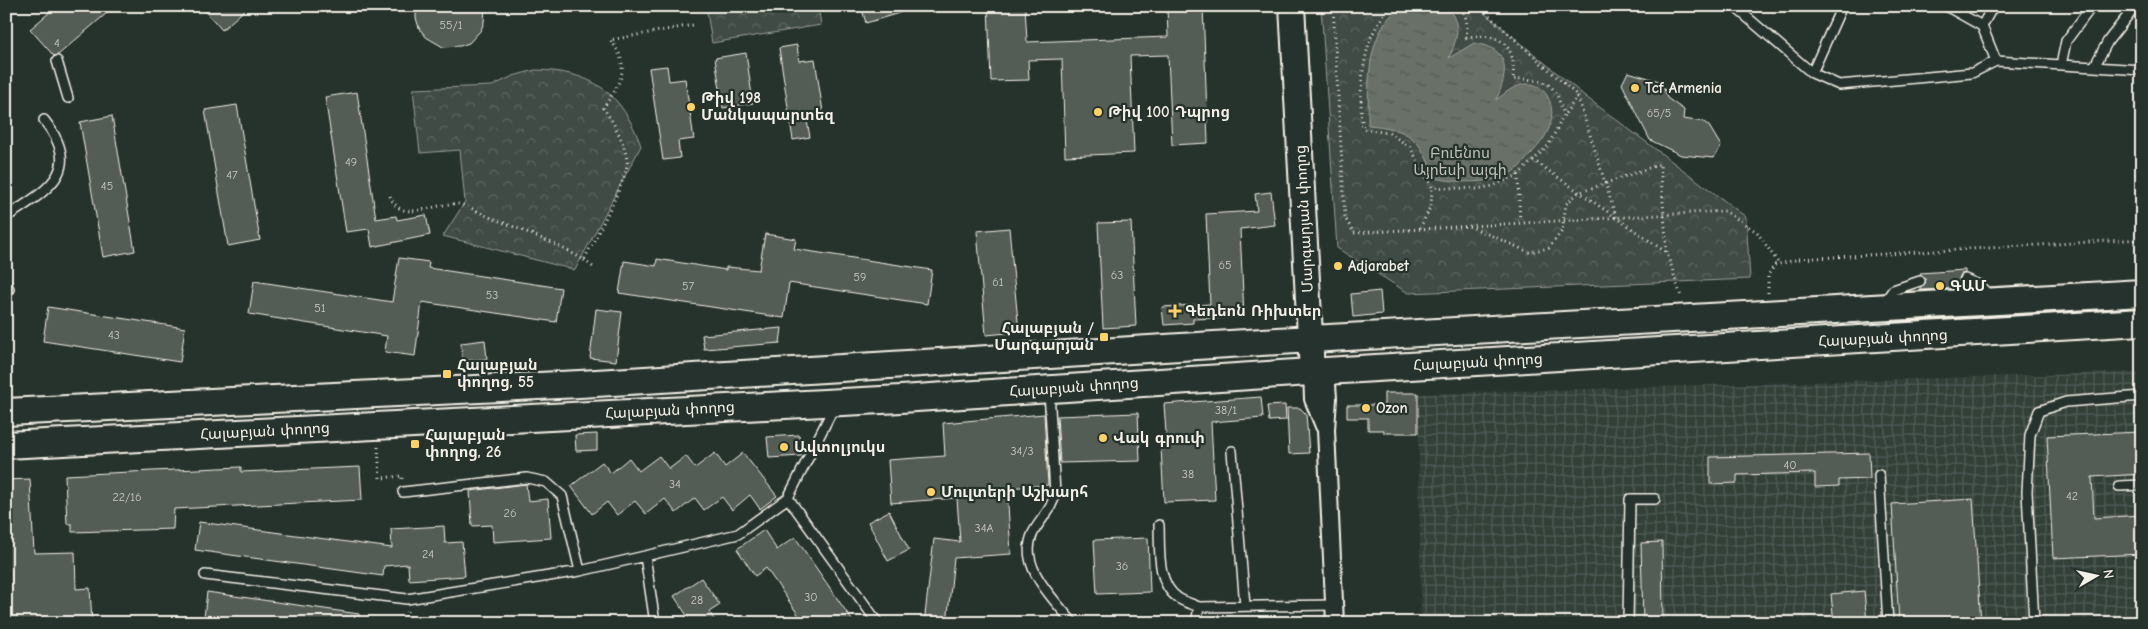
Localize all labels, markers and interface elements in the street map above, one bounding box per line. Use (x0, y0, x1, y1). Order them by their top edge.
house number: 55/1 (440, 18, 463, 32)
house number: 4 (54, 36, 60, 50)
place label: Tcf Armenia (1645, 79, 1722, 97)
marker: Tcf Armenia (1629, 82, 1641, 94)
place label: Թիվ 198 Մանկապարտեզ (701, 89, 835, 124)
marker: Թիվ 198 Մանկապարտեզ (685, 101, 697, 113)
place label: Թիվ 100 Դպրոց (1108, 103, 1230, 121)
marker: Թիվ 100 Դպրոց (1092, 106, 1104, 118)
house number: 65/5 (1647, 106, 1671, 120)
park label: Բուենոս Այրեսի այգի (1413, 144, 1507, 179)
street label: Մարգարյան փողոց (1291, 145, 1317, 293)
house number: 49 (345, 155, 357, 169)
house number: 47 (226, 168, 238, 182)
house number: 45 (101, 179, 113, 193)
place label: Adjarabet (1348, 257, 1410, 275)
house number: 65 (1218, 258, 1232, 272)
marker: Adjarabet (1332, 260, 1344, 272)
house number: 63 (1111, 268, 1123, 282)
house number: 59 (854, 270, 866, 284)
house number: 61 (992, 275, 1004, 289)
place label: ԳԱՄ (1950, 277, 1986, 295)
house number: 57 (682, 279, 694, 293)
marker: ԳԱՄ (1934, 280, 1946, 292)
house number: 53 (486, 288, 498, 302)
house number: 51 (314, 301, 326, 315)
place label: Գեդեոն Ռիխտեր (1185, 302, 1321, 320)
marker: Գեդեոն Ռիխտեր (1169, 305, 1181, 317)
place label: Հալաբյան / Մարգարյան (994, 319, 1094, 354)
street label: Հալաբյան փողոց (1818, 326, 1948, 350)
house number: 43 (108, 328, 120, 342)
marker: Հալաբյան / Մարգարյան (1098, 331, 1110, 343)
street label: Հալաբյան փողոց (1413, 350, 1543, 374)
place label: Հալաբյան փողոց, 55 (457, 356, 538, 391)
marker: Հալաբյան փողոց, 55 (441, 368, 453, 380)
street label: Հալաբյան փողոց (1009, 374, 1139, 400)
street label: Հալաբյան փողոց (605, 398, 735, 422)
place label: Ozon (1376, 399, 1408, 417)
marker: Ozon (1360, 402, 1372, 414)
house number: 38/1 (1215, 403, 1237, 417)
street label: Հալաբյան փողոց (200, 419, 330, 443)
place label: Հալաբյան փողոց, 26 (425, 426, 506, 461)
place label: Վակ գրուփ (1113, 429, 1205, 447)
marker: Վակ գրուփ (1097, 432, 1109, 444)
marker: Հալաբյան փողոց, 26 (409, 438, 421, 450)
place label: Ավտոլյուկս (794, 438, 885, 456)
marker: Ավտոլյուկս (778, 441, 790, 453)
house number: 34/3 (1010, 444, 1034, 458)
house number: 40 (1783, 458, 1797, 472)
house number: 38 (1182, 467, 1194, 481)
house number: 34 (669, 477, 681, 491)
place label: Մուլտերի Աշխարհ (941, 483, 1088, 501)
marker: Մուլտերի Աշխարհ (925, 486, 937, 498)
house number: 42 (2066, 489, 2078, 503)
house number: 22/16 (112, 490, 142, 504)
house number: 26 (504, 506, 516, 520)
house number: 34A (975, 521, 993, 535)
house number: 24 (422, 547, 434, 561)
north arrow (2070, 552, 2120, 602)
house number: 36 (1116, 559, 1128, 573)
text: N (2099, 568, 2117, 580)
house number: 30 (804, 590, 818, 604)
house number: 28 (691, 593, 703, 607)

